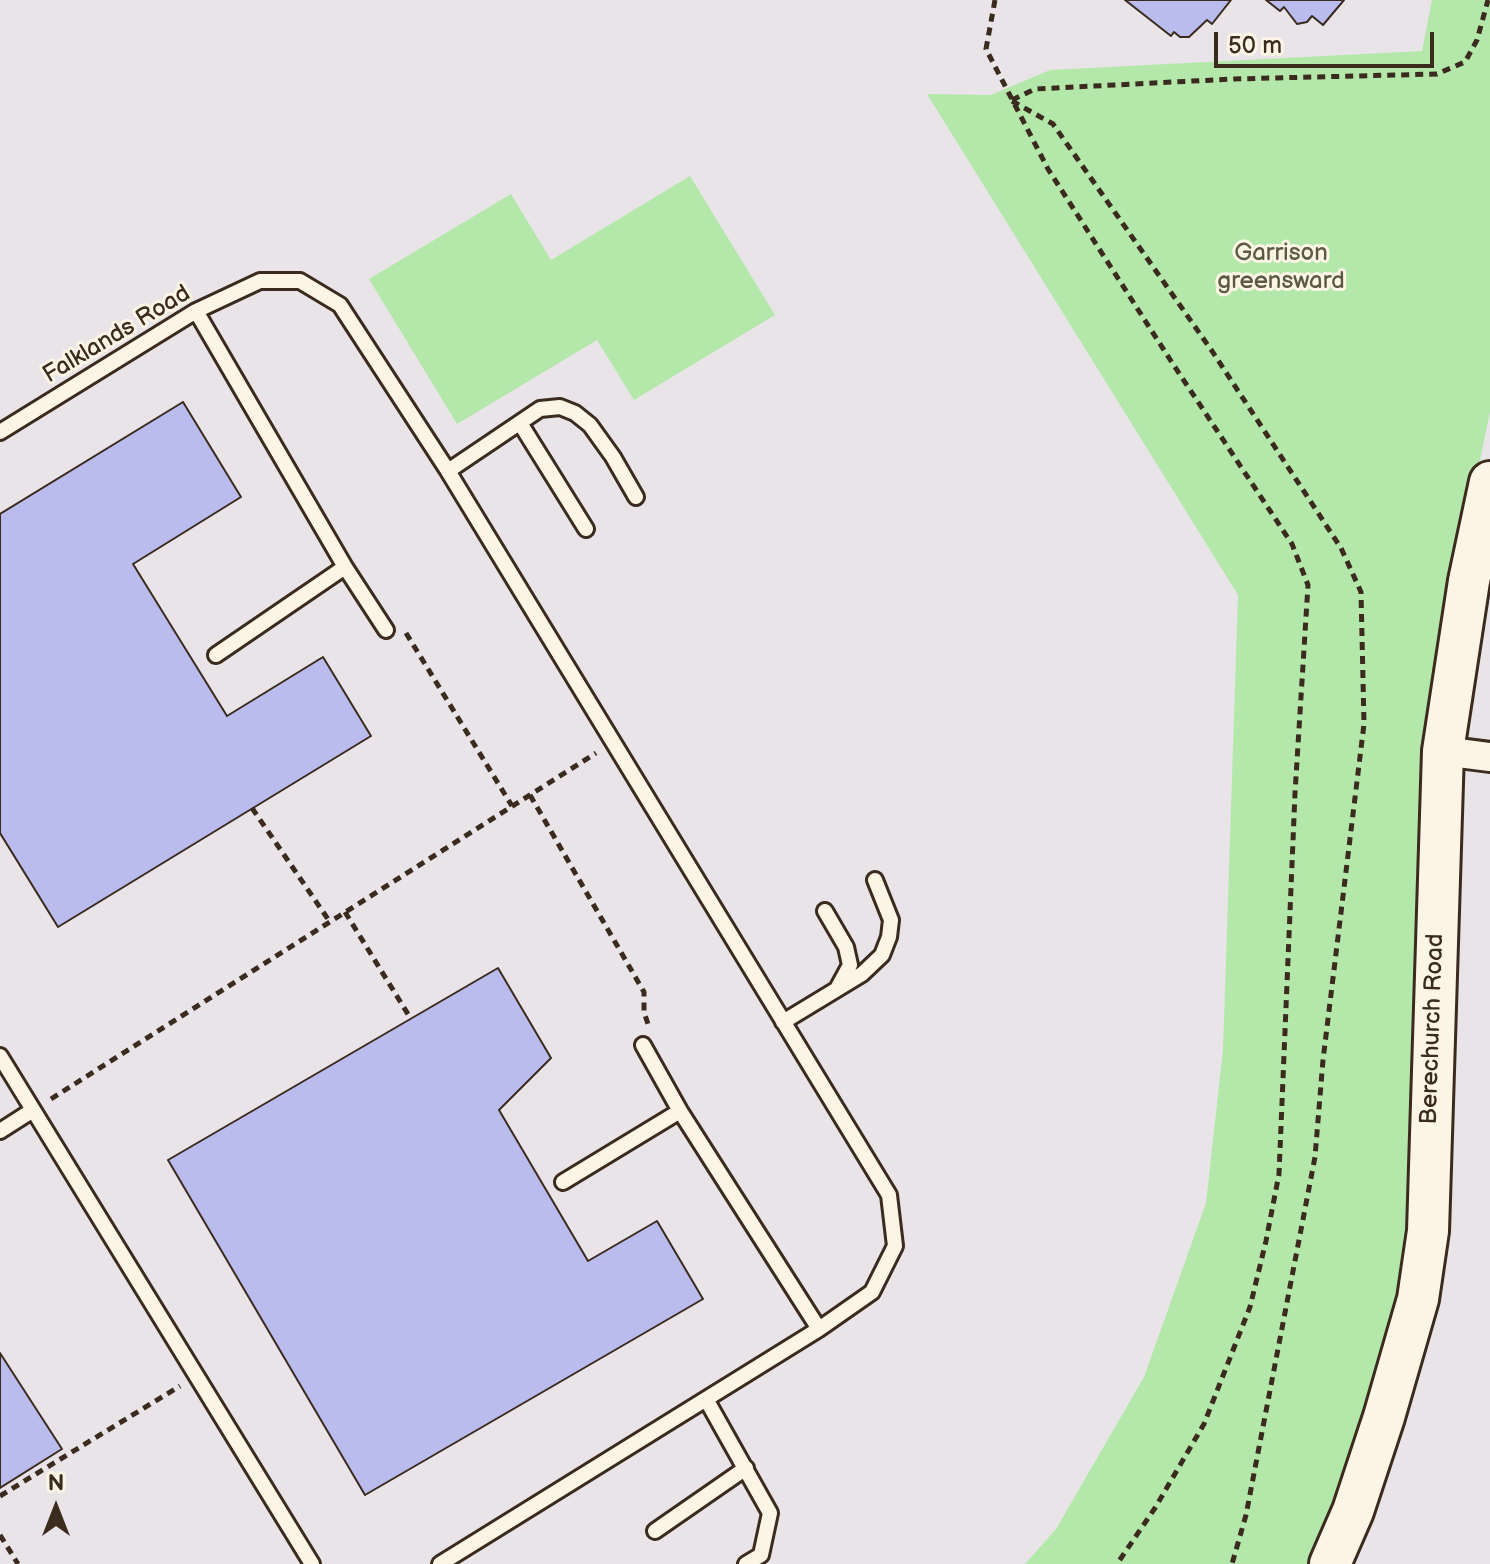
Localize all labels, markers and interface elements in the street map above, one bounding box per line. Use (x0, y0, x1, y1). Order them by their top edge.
scale bar (1218, 16, 1438, 66)
text: 50 m (1228, 31, 1282, 60)
park label: Garrison greensward (1217, 240, 1345, 296)
street label: Falklands Road (38, 280, 196, 390)
street label: Berechurch Road (1415, 933, 1451, 1125)
north arrow (16, 1468, 96, 1548)
text: N (48, 1470, 64, 1497)

